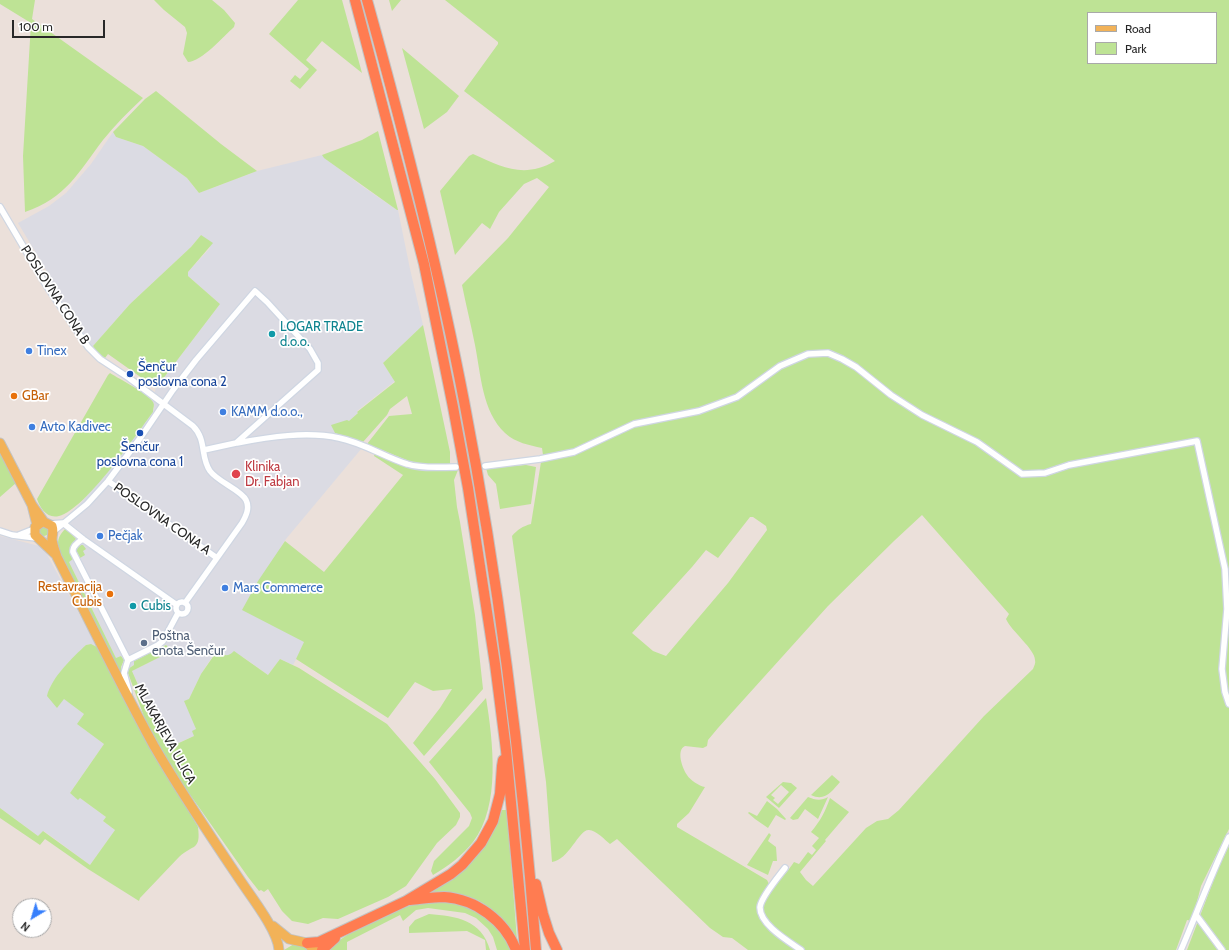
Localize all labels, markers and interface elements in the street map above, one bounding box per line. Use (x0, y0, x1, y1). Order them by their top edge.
scale bar (14, 12, 107, 38)
legend (1087, 12, 1217, 64)
text: 100 m (19, 19, 53, 34)
text: Road (1125, 21, 1151, 36)
text: Park (1125, 41, 1147, 56)
street label: POSLOVNA CONA B (17, 243, 93, 347)
place label: LOGAR TRADE d.o.o. (280, 319, 363, 350)
marker: LOGAR TRADE d.o.o. (267, 329, 277, 339)
place label: Tinex (37, 343, 67, 359)
marker: Tinex (24, 346, 34, 356)
place label: Šenčur poslovna cona 2 (138, 359, 227, 390)
marker: Šenčur poslovna cona 2 (125, 369, 135, 379)
place label: GBar (22, 388, 49, 404)
marker: GBar (9, 391, 19, 401)
place label: KAMM d.o.o., (231, 404, 303, 420)
marker: KAMM d.o.o., (218, 407, 228, 417)
place label: Avto Kadivec (40, 419, 111, 435)
marker: Avto Kadivec (27, 422, 37, 432)
marker: Šenčur poslovna cona 1 (135, 428, 145, 438)
place label: Šenčur poslovna cona 1 (97, 439, 183, 470)
place label: Klinika Dr. Fabjan (245, 459, 299, 490)
marker: Klinika Dr. Fabjan (230, 468, 242, 480)
street label: POSLOVNA CONA A (110, 480, 214, 558)
place label: Pečjak (108, 528, 143, 544)
marker: Pečjak (95, 531, 105, 541)
place label: Restavracija Cubis (38, 579, 102, 610)
place label: Mars Commerce (233, 580, 323, 596)
marker: Mars Commerce (220, 583, 230, 593)
marker: Restavracija Cubis (105, 589, 115, 599)
place label: Cubis (141, 598, 171, 614)
marker: Cubis (128, 601, 138, 611)
place label: Poštna enota Šenčur (152, 628, 225, 659)
marker: Poštna enota Šenčur (139, 638, 149, 648)
street label: MLAKARJEVA ULICA (131, 681, 199, 787)
north arrow (12, 898, 52, 938)
text: N (18, 919, 33, 935)

